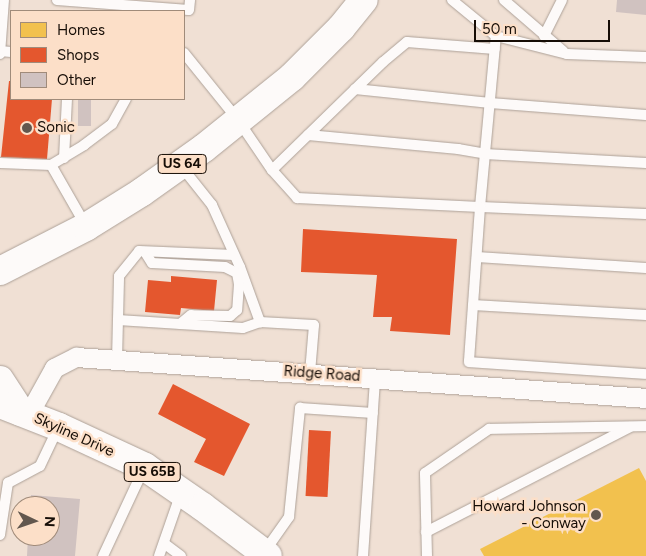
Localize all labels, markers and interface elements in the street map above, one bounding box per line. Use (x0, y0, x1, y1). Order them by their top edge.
legend (10, 10, 185, 100)
scale bar (476, 10, 612, 42)
text: 50 m (482, 20, 517, 38)
text: Homes (57, 21, 105, 39)
text: Shops (57, 46, 99, 64)
text: Other (57, 71, 96, 89)
place label: Sonic (37, 119, 75, 137)
marker: Sonic (21, 122, 33, 134)
road number: US 64 (157, 152, 207, 175)
street label: Ridge Road (283, 362, 361, 386)
street label: Skyline Drive (31, 409, 117, 461)
road number: US 65B (123, 461, 181, 484)
north arrow (10, 496, 60, 546)
place label: Howard Johnson - Conway (472, 497, 586, 532)
marker: Howard Johnson - Conway (590, 509, 602, 521)
text: N (41, 516, 58, 528)

